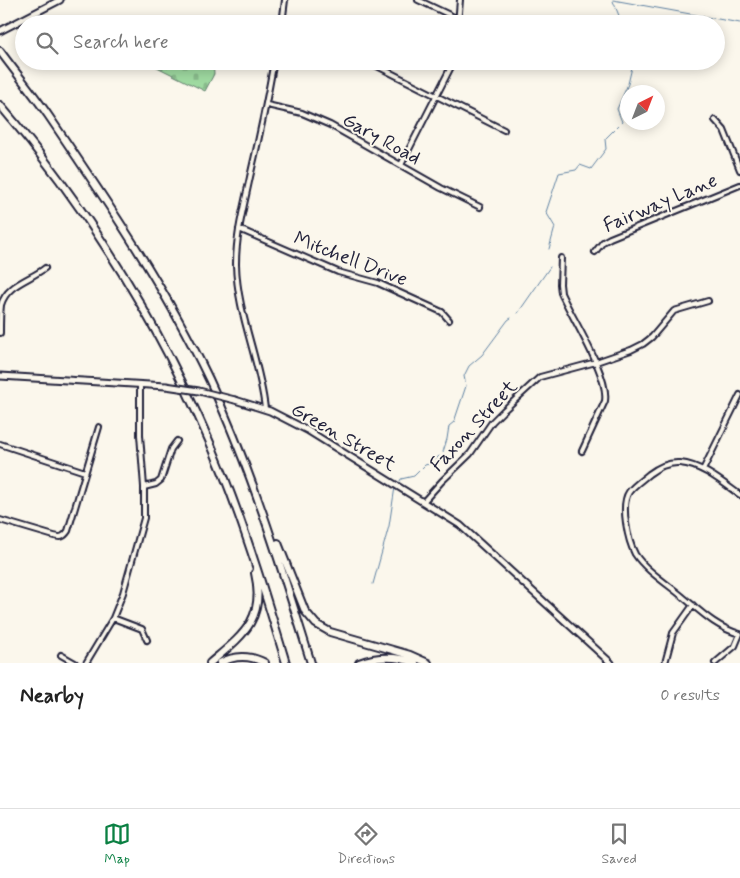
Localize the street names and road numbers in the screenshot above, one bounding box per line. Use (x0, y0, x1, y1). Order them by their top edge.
street label: Gary Road (337, 107, 425, 172)
street label: Fairway Lane (599, 167, 722, 240)
street label: Mitchell Drive (290, 225, 411, 293)
street label: Faxon Street (424, 374, 524, 478)
street label: Green Street (286, 396, 401, 478)

